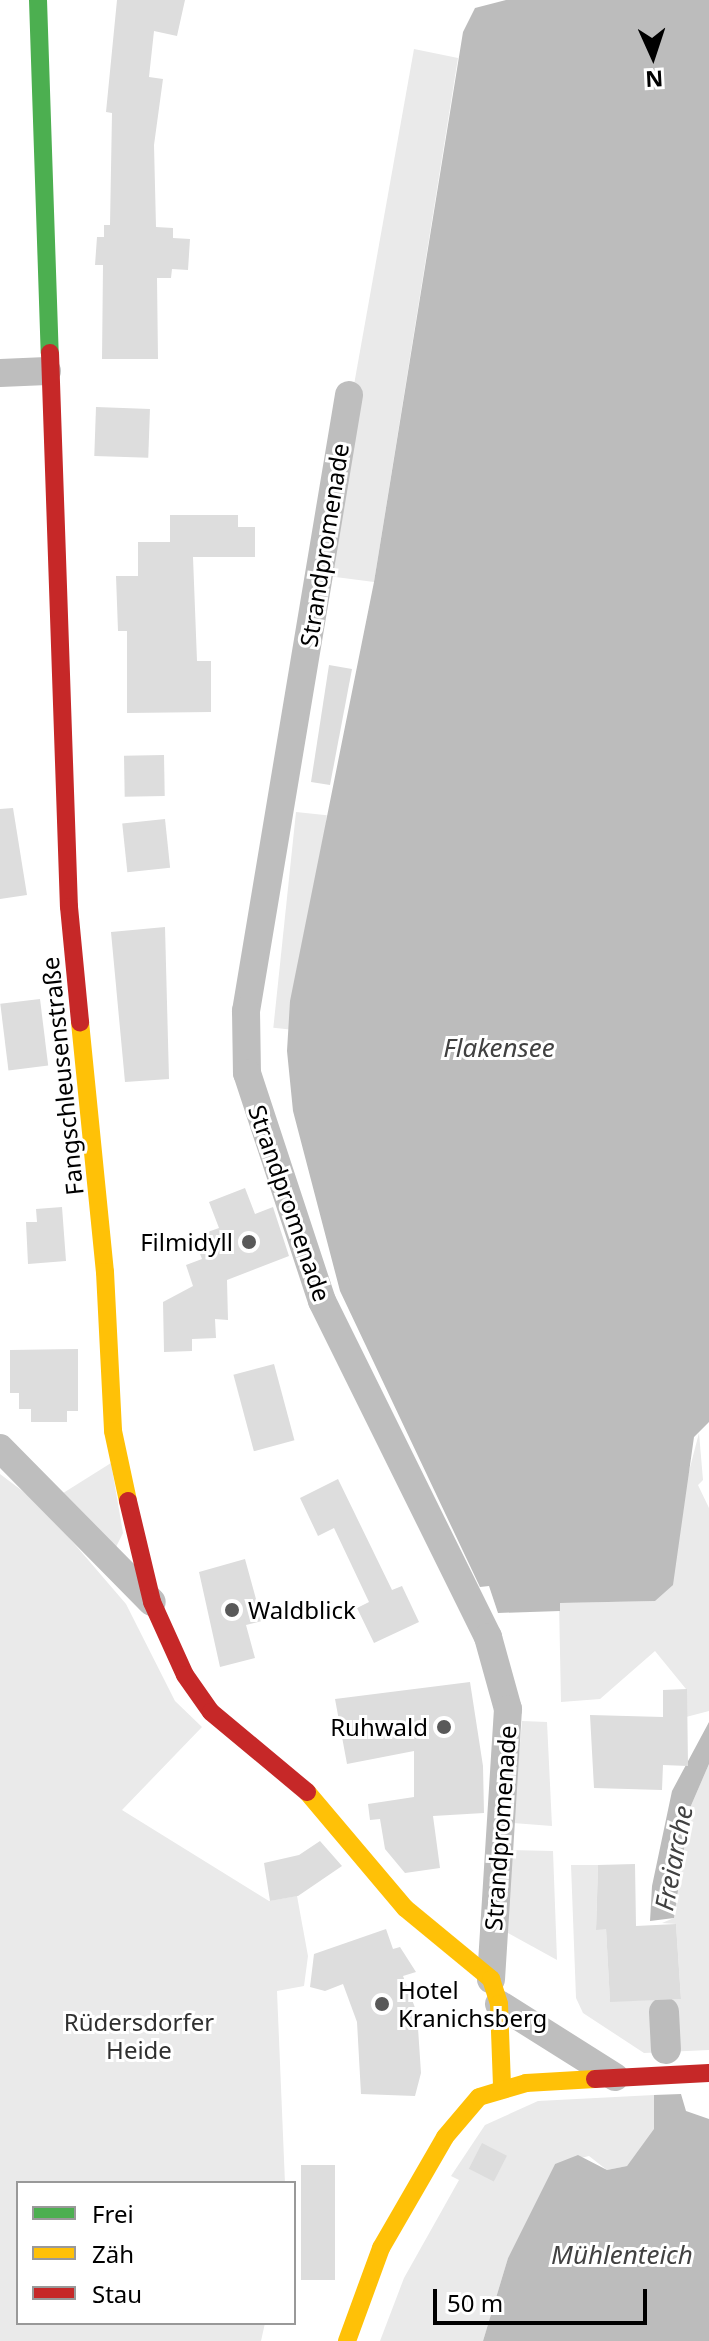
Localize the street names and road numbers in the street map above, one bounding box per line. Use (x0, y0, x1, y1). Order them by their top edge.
street label: Strandpromenade (294, 441, 354, 649)
street label: Fangschleusenstraße (35, 955, 89, 1197)
street label: Strandpromenade (243, 1101, 337, 1305)
street label: Strandpromenade (478, 1724, 522, 1932)

